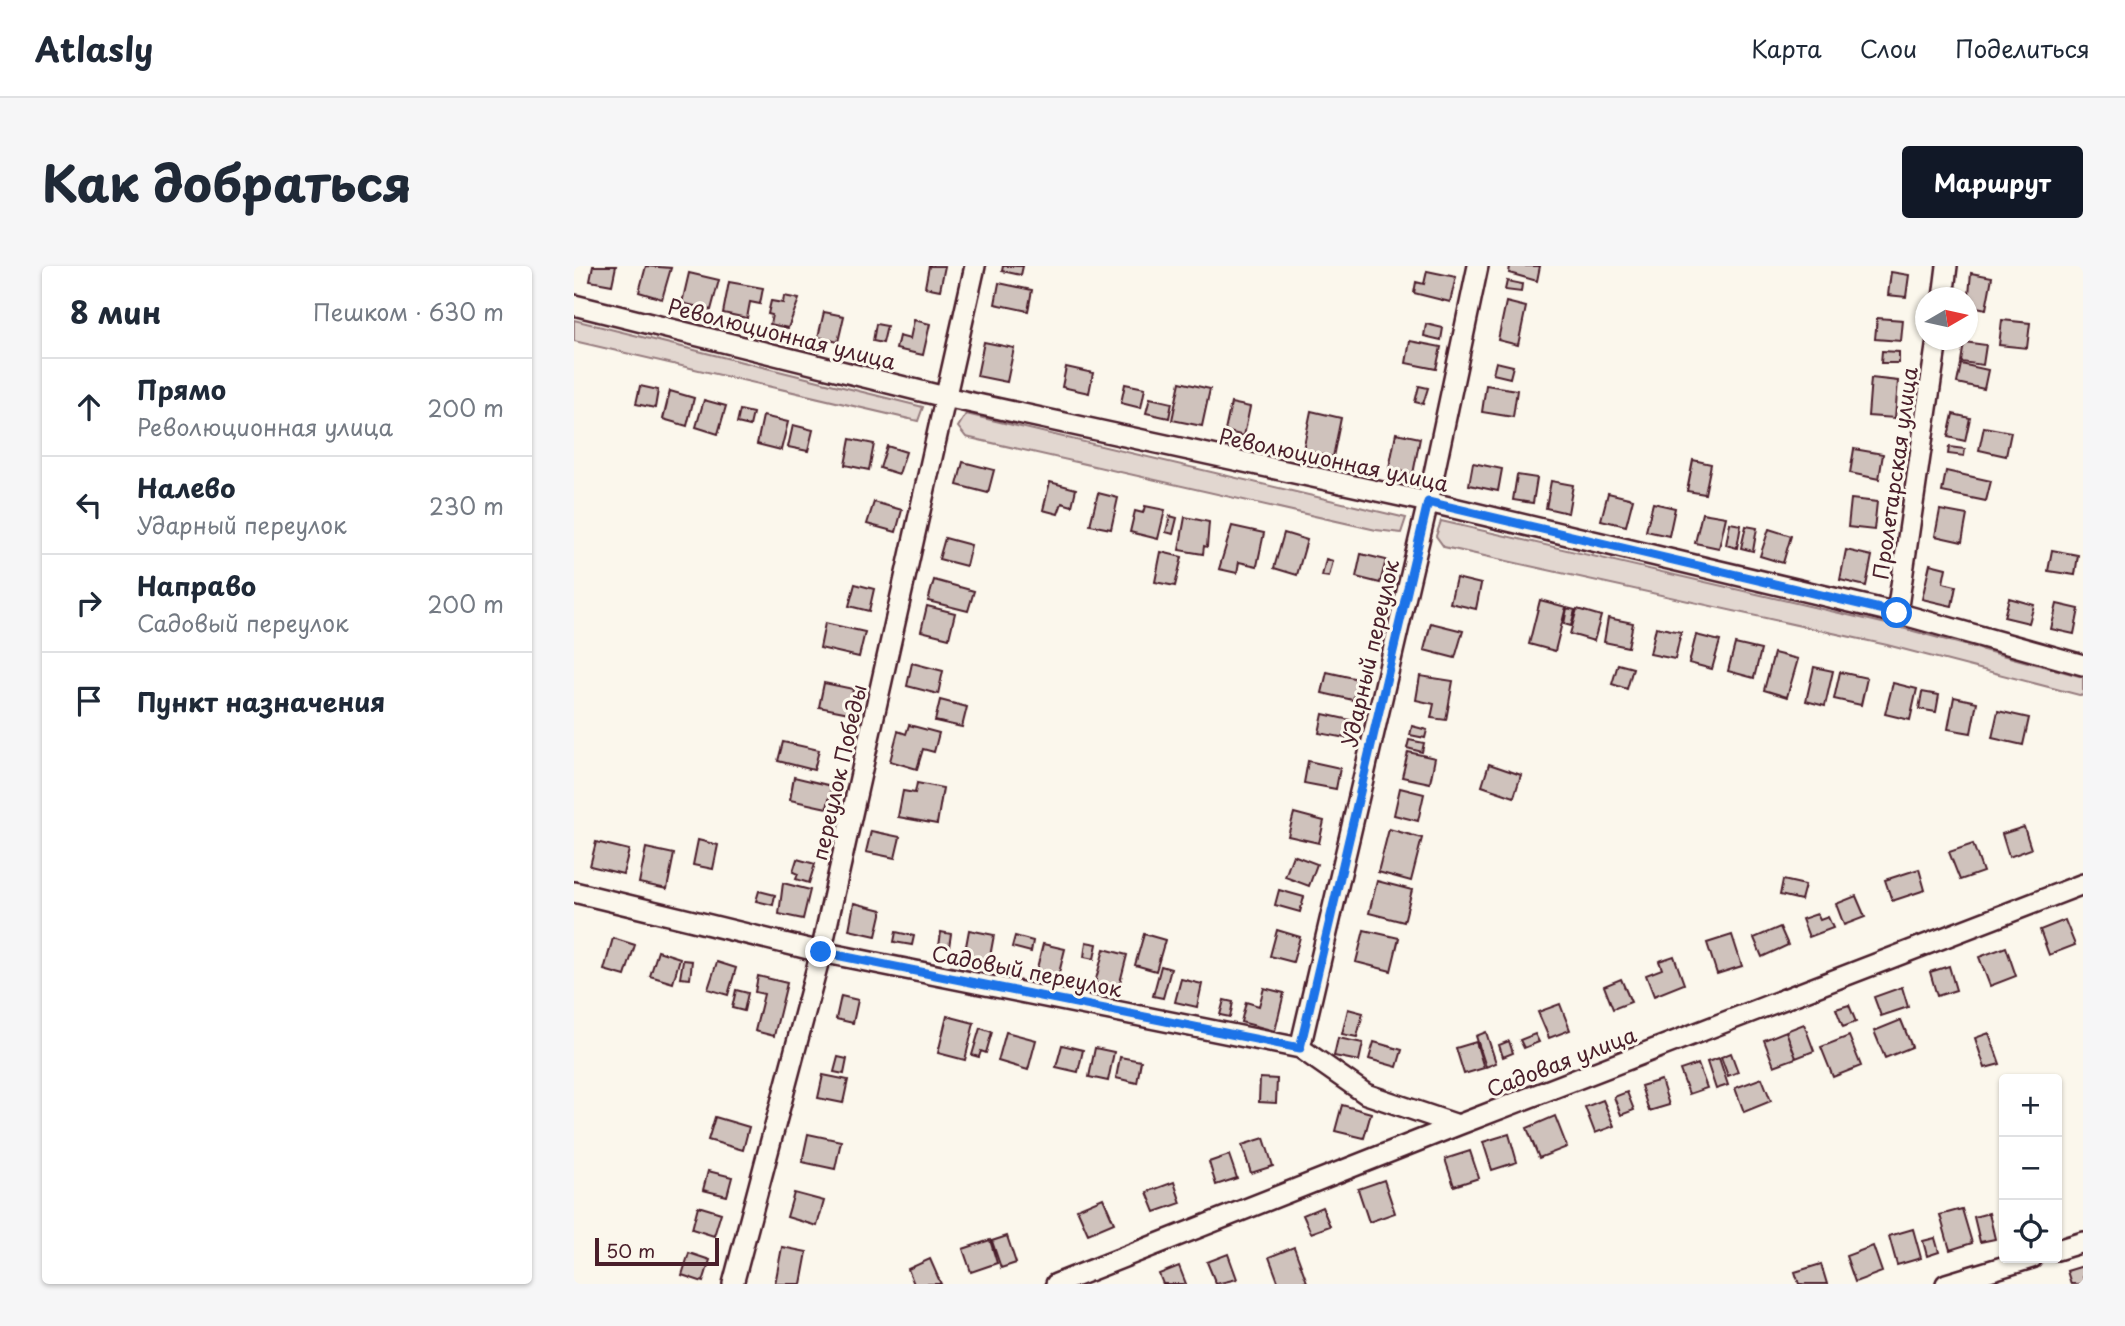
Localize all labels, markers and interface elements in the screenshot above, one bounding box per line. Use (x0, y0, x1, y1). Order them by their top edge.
text: Atlasly (35, 23, 153, 73)
text: Карта (1751, 30, 1822, 66)
text: Слои (1860, 30, 1917, 66)
text: Поделиться (1955, 30, 2090, 66)
text: Как добраться (42, 145, 412, 219)
button: Маршрут (1902, 146, 2083, 218)
north arrow (1915, 287, 1978, 350)
text: 8 мин (70, 289, 161, 334)
street label: Революционная улица (665, 289, 900, 377)
text: Пешком · 630 m (313, 294, 504, 329)
street label: Пролетарская улица (1863, 364, 1925, 581)
text: Прямо (137, 370, 226, 409)
icon: ahead (70, 388, 108, 426)
text: 200 m (427, 390, 504, 425)
text: Революционная улица (137, 409, 393, 444)
street label: Революционная улица (1216, 419, 1452, 499)
text: Налево (137, 468, 235, 507)
icon: left (70, 486, 108, 524)
text: 230 m (429, 488, 504, 523)
text: Ударный переулок (137, 507, 347, 542)
street label: Ударный переулок (1332, 556, 1406, 750)
text: Направо (137, 566, 256, 605)
icon: right (70, 584, 108, 622)
text: 200 m (427, 586, 504, 621)
route start (1881, 597, 1912, 628)
text: Садовый переулок (137, 605, 349, 640)
street label: переулок Победы (802, 681, 874, 863)
icon: arrive (70, 682, 108, 720)
text: Пункт назначения (137, 682, 385, 721)
route end (805, 936, 836, 967)
street label: Садовый переулок (929, 936, 1125, 1004)
street label: Садовая улица (1482, 1017, 1641, 1104)
map controls (1999, 1074, 2062, 1263)
button: + (1999, 1074, 2062, 1137)
button: − (1999, 1137, 2062, 1200)
button: locate (1999, 1200, 2062, 1263)
scale bar (595, 1235, 719, 1267)
text: 50 m (606, 1236, 655, 1264)

